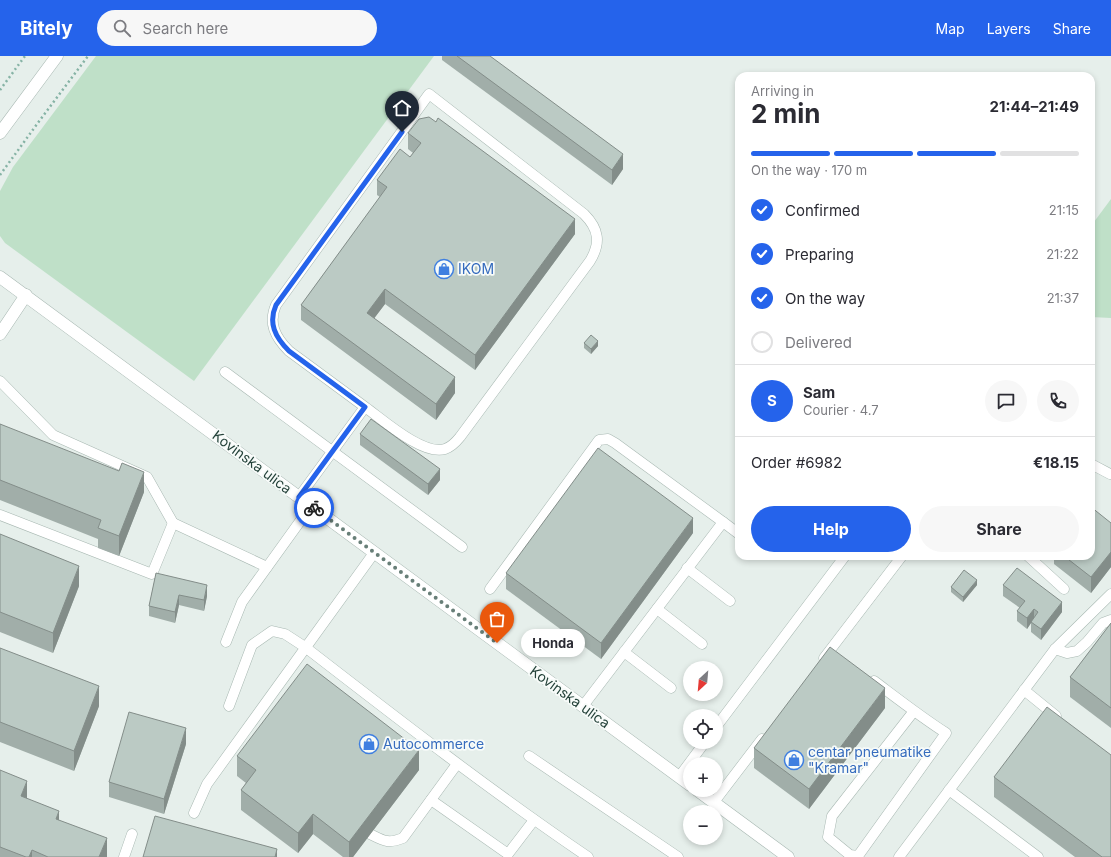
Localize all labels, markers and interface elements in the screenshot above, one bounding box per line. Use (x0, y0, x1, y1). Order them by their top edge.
search box (97, 10, 377, 46)
text: Bitely (20, 17, 73, 40)
icon: search (111, 17, 133, 39)
text: Search here (143, 19, 228, 38)
text: Map (936, 20, 965, 37)
text: Layers (987, 20, 1031, 37)
text: Share (1053, 20, 1091, 37)
text: Arriving in (751, 83, 814, 99)
pin (385, 91, 419, 132)
icon: home (391, 97, 413, 119)
text: 21:44–21:49 (989, 97, 1079, 116)
text: 2 min (751, 98, 821, 129)
text: On the way · 170 m (751, 162, 867, 178)
icon: check (751, 199, 773, 221)
text: Confirmed (785, 201, 860, 220)
text: 21:15 (1049, 202, 1079, 218)
icon: check (751, 243, 773, 265)
text: Preparing (785, 245, 854, 264)
text: 21:22 (1046, 246, 1079, 262)
shop icon: IKOM (433, 258, 455, 280)
place label: IKOM (458, 260, 494, 277)
icon: check (751, 287, 773, 309)
text: On the way (785, 289, 865, 308)
text: 21:37 (1047, 290, 1079, 306)
text: Delivered (785, 333, 852, 352)
button: chat (985, 380, 1027, 422)
button: phone (1037, 380, 1079, 422)
text: Sam (803, 383, 835, 402)
text: S (767, 391, 777, 410)
text: Courier · 4.7 (803, 402, 879, 418)
street label: Kovinska ulica (209, 426, 295, 497)
text: Order #6982 (751, 453, 842, 472)
text: €18.15 (1033, 453, 1079, 472)
courier (294, 488, 334, 528)
icon: bike (303, 497, 325, 519)
button: Help (751, 506, 911, 552)
button: Share (919, 506, 1079, 552)
pin (480, 602, 514, 643)
icon: bag (486, 608, 508, 630)
callout: Honda (521, 629, 585, 657)
text: Honda (532, 635, 574, 651)
north arrow (683, 661, 723, 701)
map controls (683, 661, 723, 845)
street label: Kovinska ulica (527, 662, 613, 731)
button: locate (683, 709, 723, 749)
shop icon: Autocommerce (358, 733, 380, 755)
place label: Autocommerce (383, 735, 484, 752)
place label: centar pneumatike "Kramar" (808, 743, 931, 776)
shop icon: centar pneumatike "Kramar" (783, 749, 805, 771)
button: + (683, 757, 723, 797)
button: − (683, 805, 723, 845)

